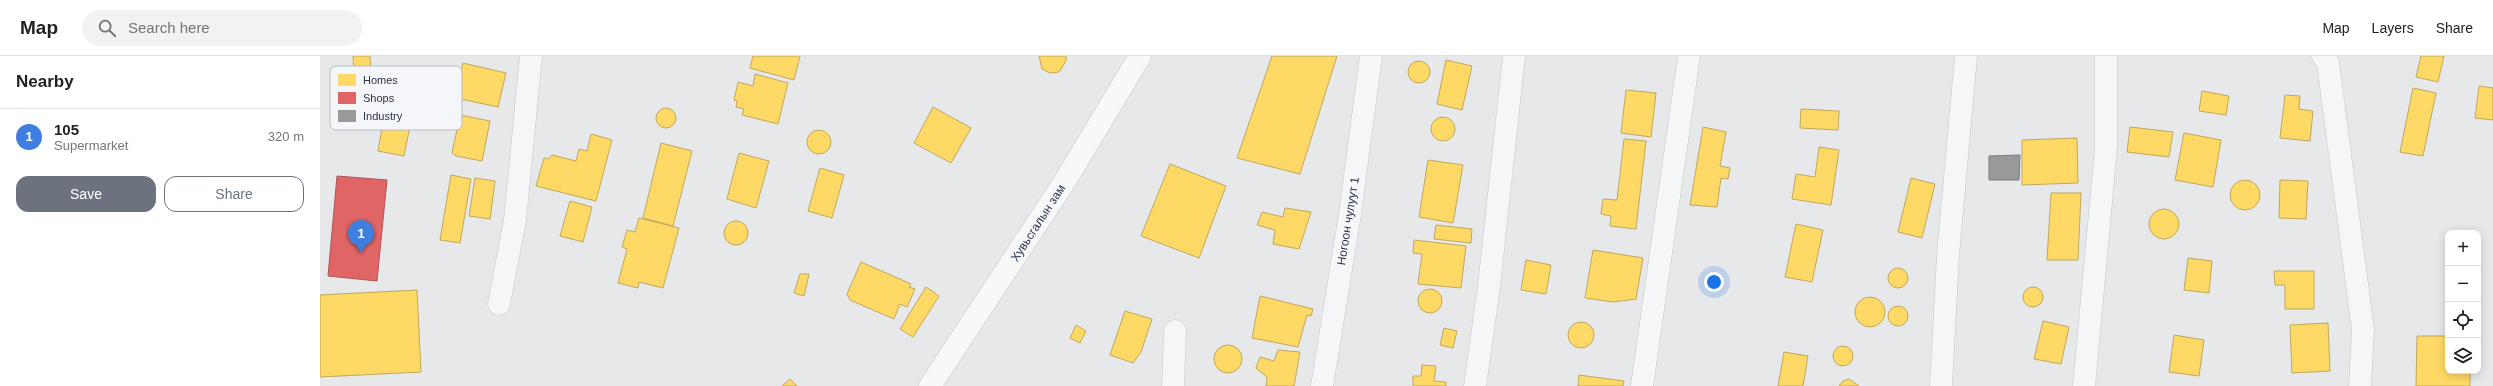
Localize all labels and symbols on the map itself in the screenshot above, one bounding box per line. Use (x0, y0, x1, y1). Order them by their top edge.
legend (330, 66, 462, 130)
text: Homes (363, 74, 398, 86)
text: Shops (363, 92, 395, 104)
text: Industry (363, 110, 403, 122)
street label: Ногоон чулуут 1 (1334, 176, 1362, 266)
street label: Хувьсгалын зам (1008, 182, 1068, 264)
pin: 1 (348, 220, 374, 253)
your location (1704, 272, 1724, 292)

